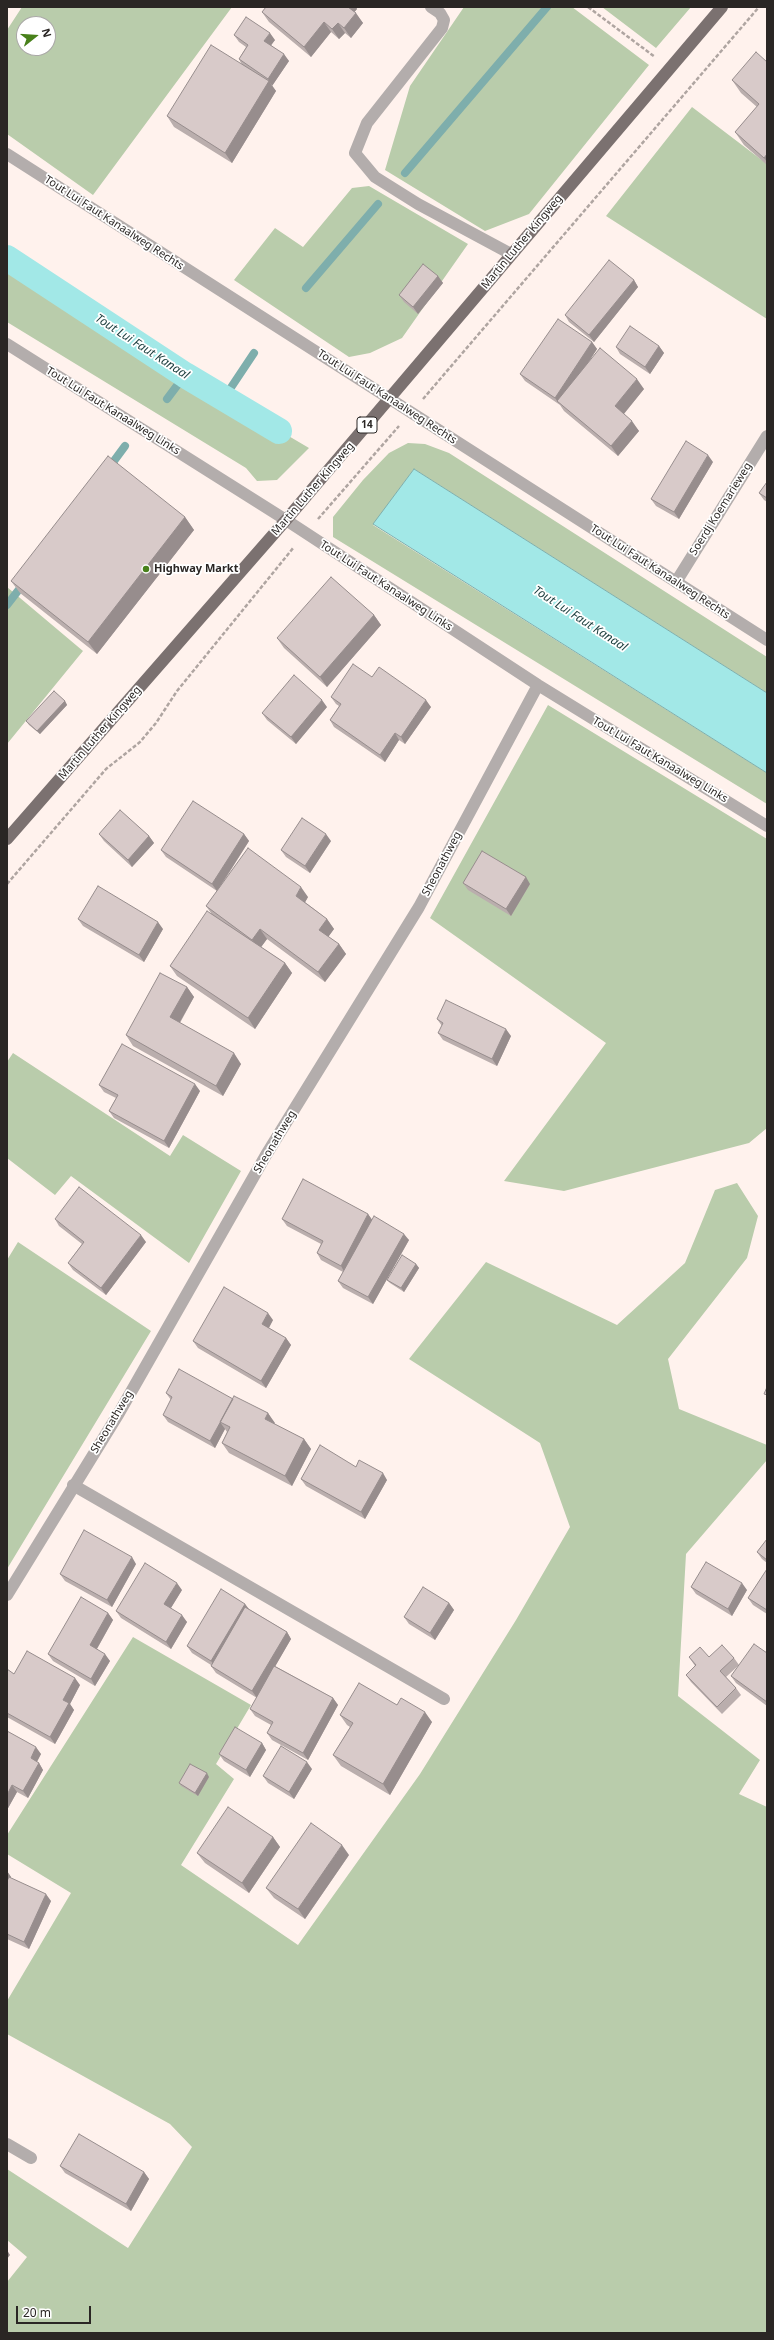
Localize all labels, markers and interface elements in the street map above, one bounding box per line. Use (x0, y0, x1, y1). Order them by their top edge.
north arrow (16, 16, 56, 56)
text: N (39, 26, 55, 39)
street label: Tout Lui Faut Kanaalweg Rechts (42, 173, 186, 273)
street label: Martin Luther Kingweg (479, 192, 565, 292)
water label: Tout Lui Faut Kanaal (92, 311, 192, 383)
street label: Tout Lui Faut Kanaalweg Rechts (315, 347, 459, 447)
street label: Tout Lui Faut Kanaalweg Links (44, 364, 182, 458)
road number: 14 (357, 417, 377, 433)
street label: Martin Luther Kingweg (269, 440, 357, 538)
street label: Soerdj Koemarieweg (687, 460, 755, 558)
street label: Tout Lui Faut Kanaalweg Rechts (588, 522, 732, 622)
street label: Tout Lui Faut Kanaalweg Links (317, 538, 455, 634)
place label: Highway Markt (154, 562, 238, 576)
marker: Highway Markt (141, 564, 151, 574)
water label: Tout Lui Faut Kanaal (530, 583, 630, 655)
street label: Martin Luther Kingweg (56, 684, 144, 782)
street label: Tout Lui Faut Kanaalweg Links (590, 714, 730, 806)
street label: Sheonathweg (419, 830, 465, 898)
street label: Sheonathweg (251, 1108, 299, 1176)
street label: Sheonathweg (88, 1388, 136, 1456)
scale bar (18, 2298, 93, 2324)
text: 20 m (23, 2304, 51, 2321)

